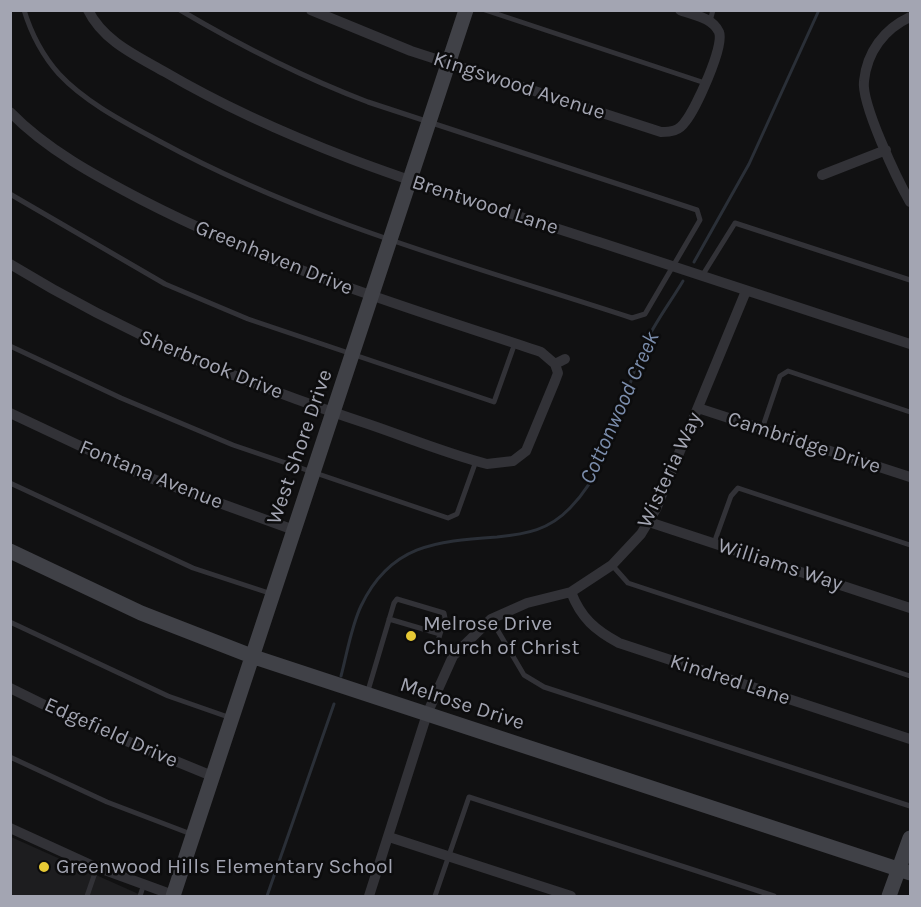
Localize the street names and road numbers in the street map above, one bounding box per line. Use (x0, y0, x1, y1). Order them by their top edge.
street label: Kingswood Avenue (430, 46, 608, 126)
street label: Brentwood Lane (409, 169, 561, 241)
street label: Greenhaven Drive (192, 215, 356, 301)
street label: Sherbrook Drive (136, 325, 286, 405)
street label: West Shore Drive (262, 366, 338, 528)
street label: Cambridge Drive (724, 406, 884, 480)
street label: Wisteria Way (632, 408, 708, 532)
street label: Fontana Avenue (76, 435, 226, 515)
street label: Williams Way (714, 533, 846, 597)
street label: Kindred Lane (667, 649, 793, 711)
street label: Melrose Drive (397, 672, 527, 736)
street label: Edgefield Drive (40, 692, 182, 774)

